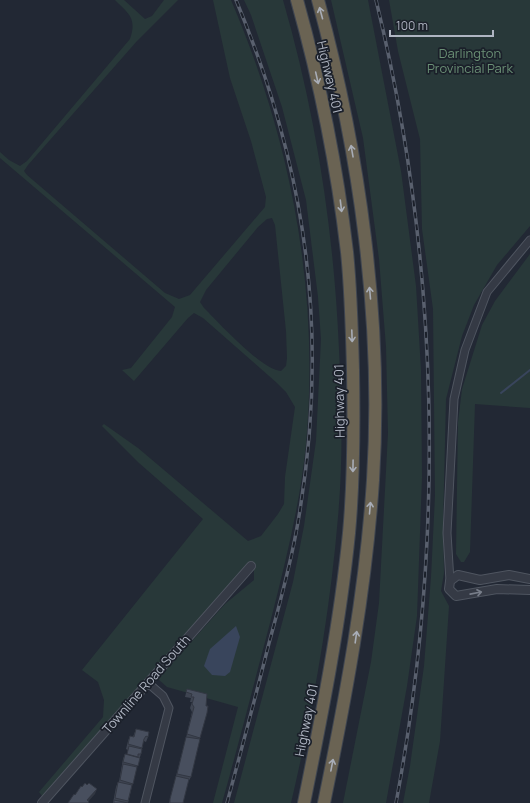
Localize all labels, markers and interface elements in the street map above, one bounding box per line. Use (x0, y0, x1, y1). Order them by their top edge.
one-way arrow (317, 7, 325, 20)
scale bar (390, 12, 493, 38)
text: 100 m (396, 17, 428, 34)
street label: Highway 401 (313, 39, 347, 115)
park label: Darlington Provincial Park (427, 44, 514, 77)
one-way arrow (313, 72, 321, 85)
one-way arrow (348, 144, 356, 157)
one-way arrow (337, 199, 345, 212)
one-way arrow (366, 287, 373, 300)
one-way arrow (348, 329, 355, 342)
street label: Highway 401 (329, 364, 349, 438)
one-way arrow (349, 459, 357, 472)
one-way arrow (366, 502, 374, 515)
one-way arrow (469, 588, 482, 596)
street label: Townline Road South (98, 631, 194, 737)
one-way arrow (352, 631, 360, 644)
street label: Highway 401 (290, 682, 322, 758)
one-way arrow (328, 759, 336, 772)

